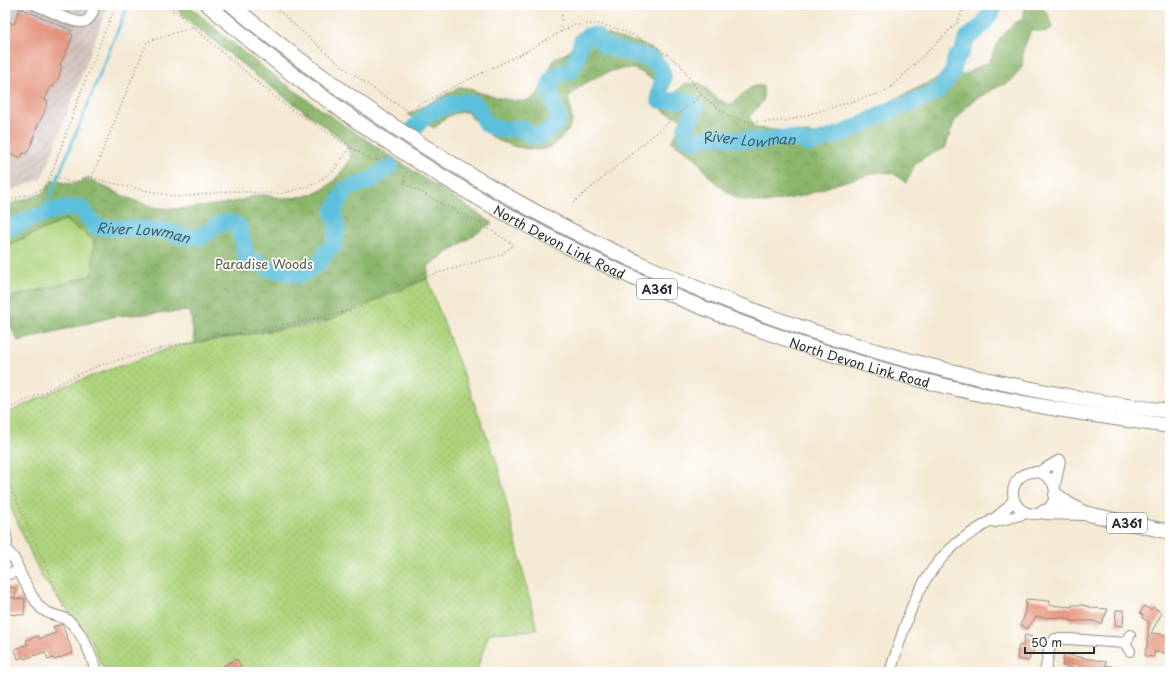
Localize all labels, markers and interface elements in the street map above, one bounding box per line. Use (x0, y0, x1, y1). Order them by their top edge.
water label: River Lowman (699, 125, 797, 152)
street label: North Devon Link Road (491, 200, 629, 283)
water label: River Lowman (96, 217, 193, 248)
park label: Paradise Woods (215, 254, 313, 273)
road number: A361 (637, 279, 677, 299)
street label: North Devon Link Road (787, 332, 932, 391)
road number: A361 (1107, 513, 1147, 533)
scale bar (1025, 629, 1094, 655)
text: 50 m (1031, 633, 1062, 651)

